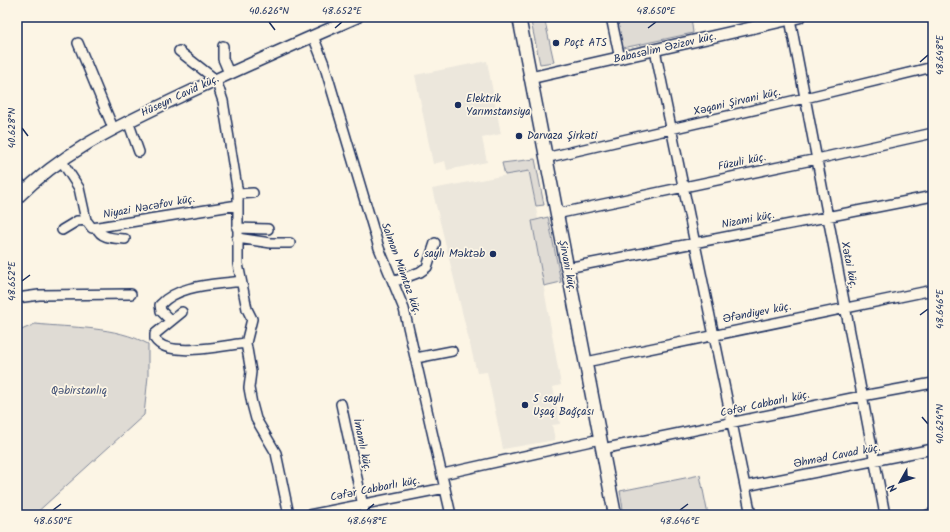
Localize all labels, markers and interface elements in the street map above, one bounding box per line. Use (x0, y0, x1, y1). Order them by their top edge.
text: 40.626°N (249, 3, 289, 19)
text: 48.652°E (322, 3, 363, 19)
text: 48.650°E (636, 3, 677, 19)
street label: Babasəlim Əzizov küç. (612, 27, 718, 69)
place label: Poçt ATS (564, 34, 607, 52)
text: 48.648°E (932, 34, 948, 75)
marker: Poçt ATS (551, 38, 561, 48)
street label: Hüseyn Cavid küç. (138, 70, 222, 122)
street label: Xəqani Şirvani küç. (692, 83, 782, 121)
place label: Elektrik Yarımstansiya (466, 90, 530, 121)
marker: Elektrik Yarımstansiya (453, 100, 463, 110)
text: 40.628°N (4, 108, 20, 148)
place label: Darvaza Şirkəti (527, 127, 598, 145)
marker: Darvaza Şirkəti (514, 131, 524, 141)
street label: Füzuli küç. (716, 148, 768, 176)
street label: Niyazi Nəcəfov küç. (102, 190, 196, 224)
street label: Nizami küç. (720, 206, 776, 234)
street label: Salman Mümtaz küç. (376, 220, 426, 318)
street label: Şirvani küç. (553, 238, 581, 294)
street label: Xətai küç. (836, 240, 862, 290)
place label: 6 saylı Məktəb (413, 245, 485, 263)
marker: 6 saylı Məktəb (488, 249, 498, 259)
text: 48.652°E (4, 260, 20, 301)
text: 48.646°E (932, 288, 948, 329)
street label: Əfəndiyev küç. (721, 298, 793, 328)
park label: Qəbirstanlıq (51, 382, 107, 400)
street label: Cəfər Cabbarlı küç. (719, 386, 811, 422)
place label: 5 saylı Uşaq Bağçası (533, 390, 594, 421)
marker: 5 saylı Uşaq Bağçası (520, 400, 530, 410)
text: 40.624°N (932, 404, 948, 444)
street label: İmamlı küç. (348, 417, 376, 473)
street label: Əhməd Cavad küç. (792, 439, 882, 473)
north arrow (880, 462, 920, 502)
street label: Cəfər Cabbarlı küç. (329, 471, 421, 507)
text: N (884, 479, 902, 496)
text: 48.650°E (33, 513, 74, 529)
text: 48.648°E (347, 513, 388, 529)
text: 48.646°E (660, 513, 701, 529)

